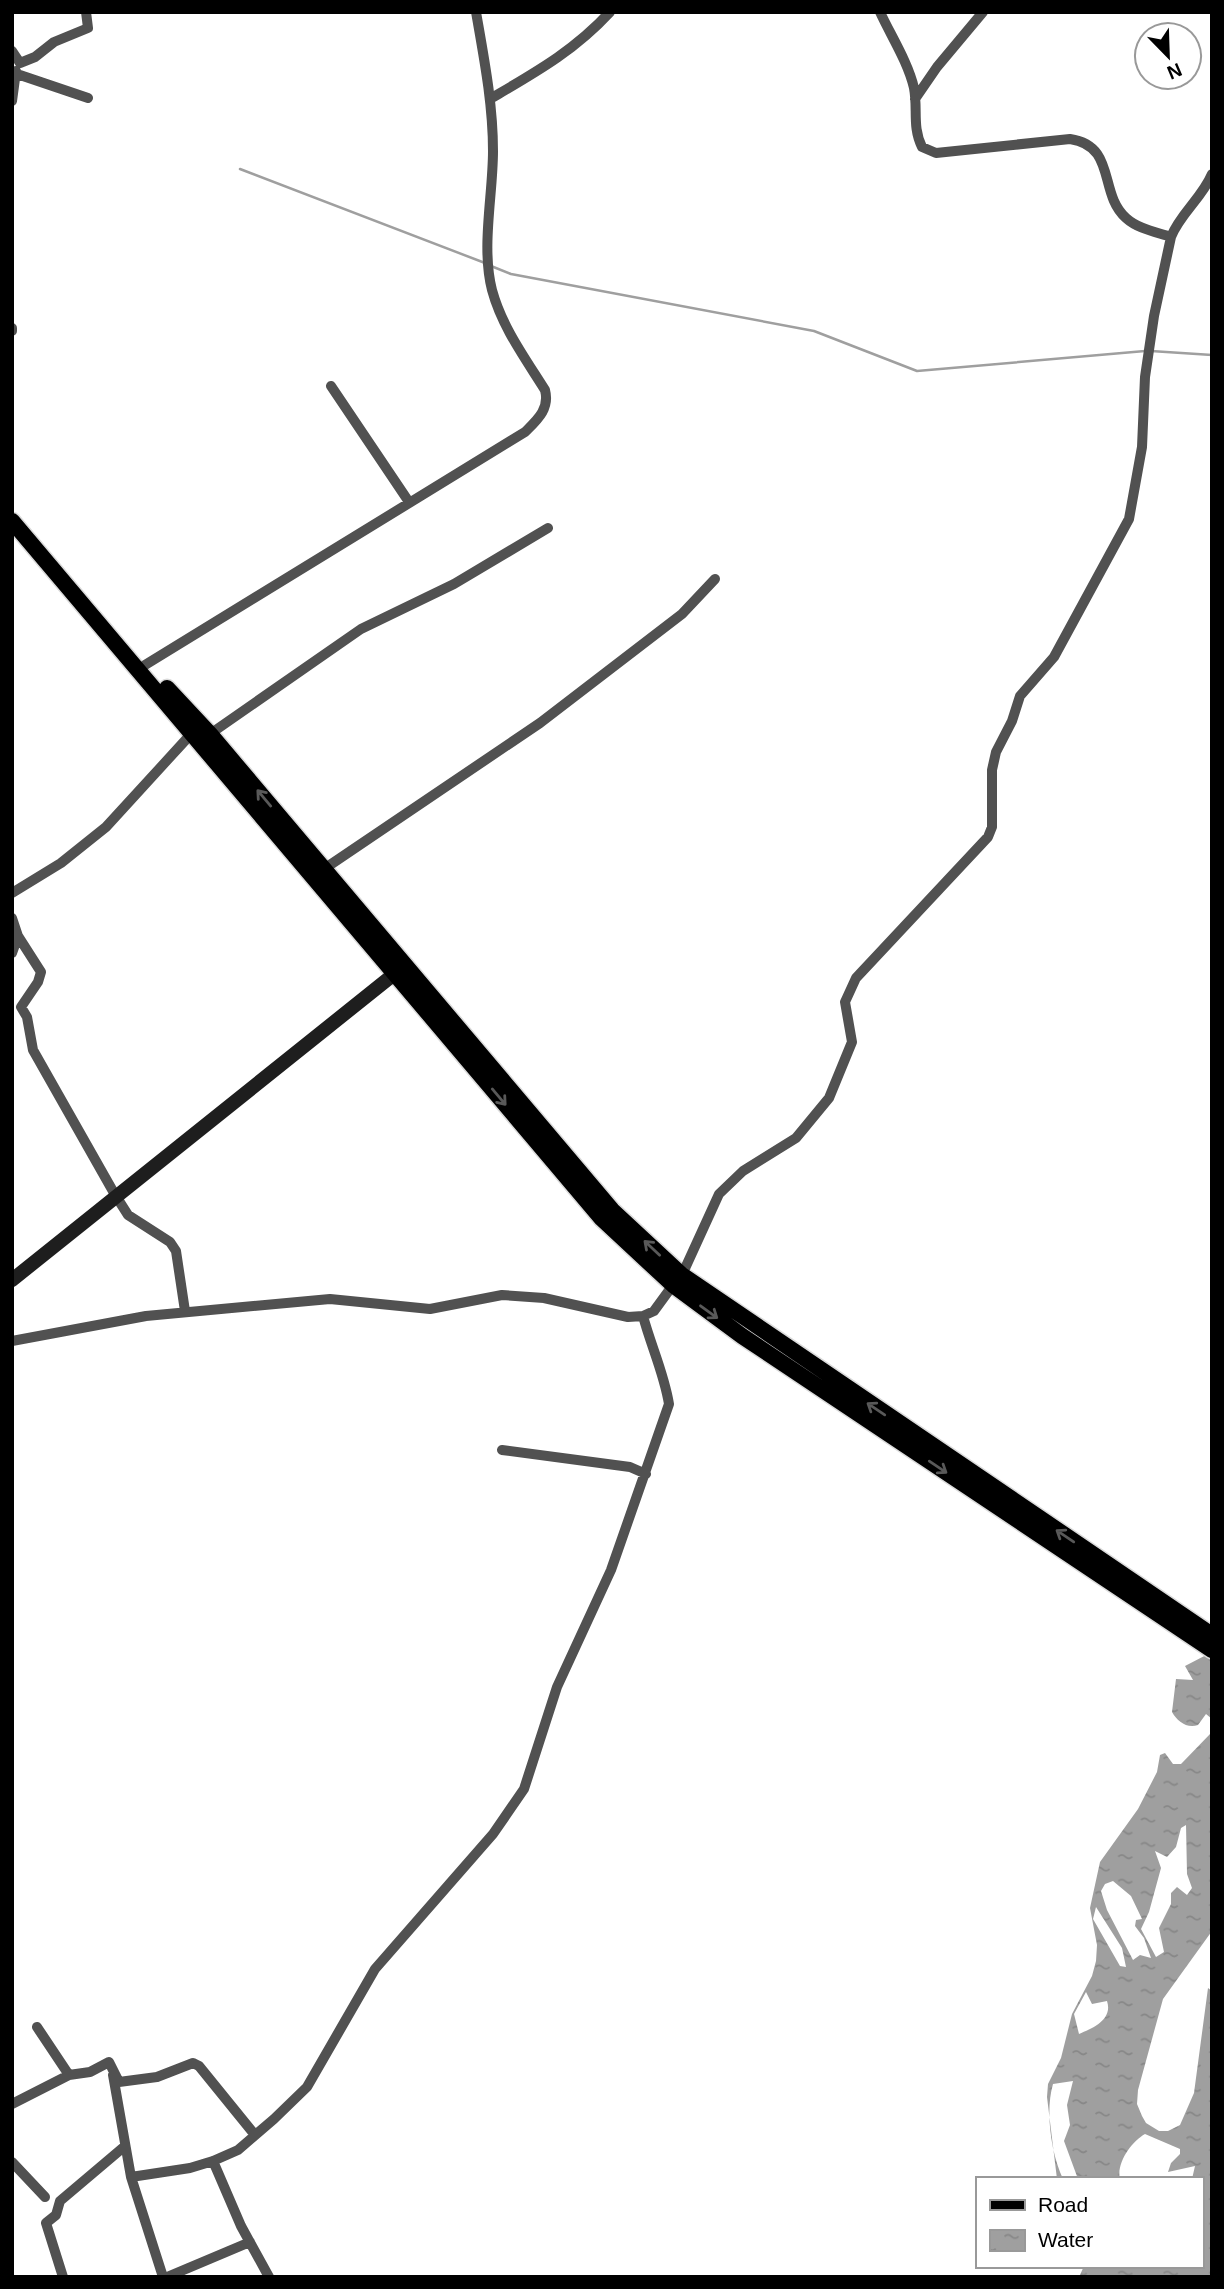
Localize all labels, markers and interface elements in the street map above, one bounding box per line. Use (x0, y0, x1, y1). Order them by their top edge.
north arrow (1133, 21, 1203, 91)
text: N (1164, 59, 1185, 84)
one-way arrow (256, 789, 272, 807)
one-way arrow (491, 1088, 507, 1106)
one-way arrow (644, 1239, 661, 1256)
one-way arrow (699, 1304, 718, 1319)
one-way arrow (867, 1402, 886, 1416)
one-way arrow (928, 1460, 947, 1474)
one-way arrow (1056, 1529, 1075, 1543)
legend (976, 2177, 1203, 2268)
text: Road (1038, 2193, 1088, 2216)
text: Water (1038, 2228, 1093, 2251)

